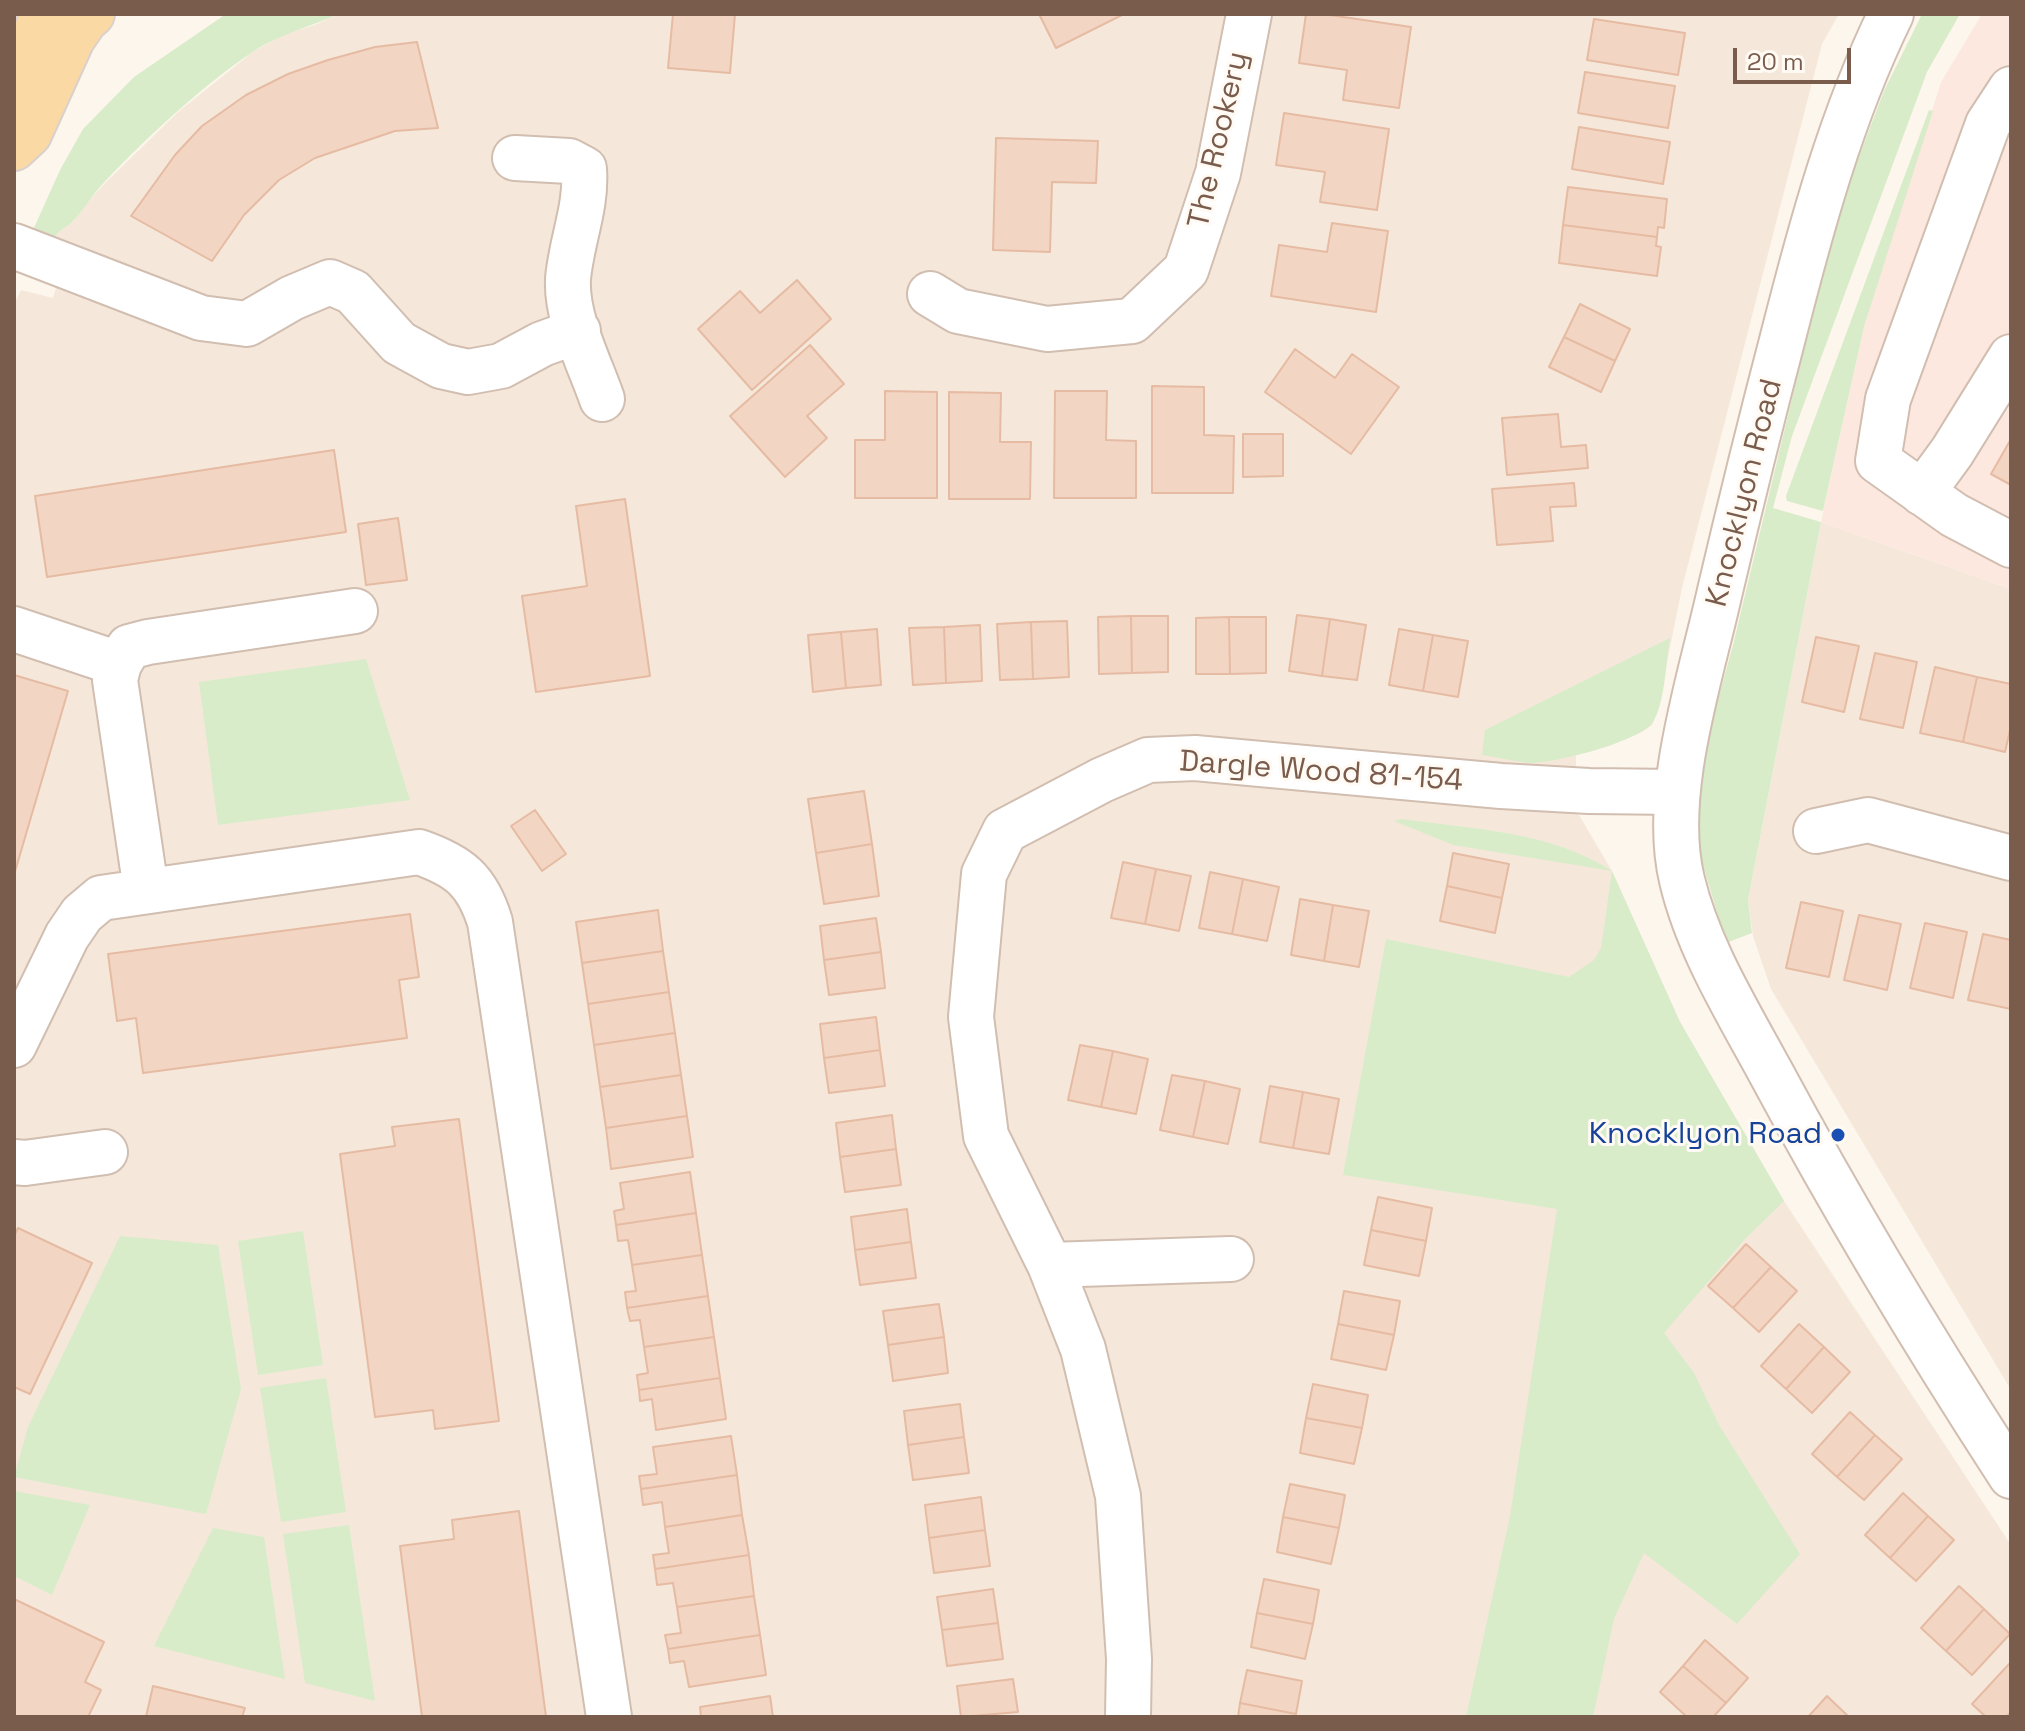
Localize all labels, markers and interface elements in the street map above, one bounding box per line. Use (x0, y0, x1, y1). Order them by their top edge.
scale bar (1737, 32, 1855, 82)
text: 20 m (1747, 46, 1804, 77)
street label: The Rookery (1181, 48, 1257, 232)
street label: Knocklyon Road (1699, 375, 1791, 611)
street label: Dargle Wood 81-154 (1178, 744, 1464, 800)
place label: Knocklyon Road (1589, 1117, 1822, 1153)
marker: Knocklyon Road (1829, 1126, 1847, 1144)

